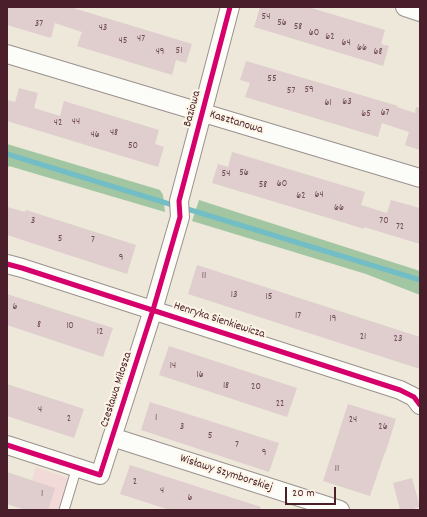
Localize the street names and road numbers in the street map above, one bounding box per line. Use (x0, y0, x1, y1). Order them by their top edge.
street label: Baziowa (181, 89, 205, 129)
street label: Kasztanowa (208, 108, 264, 138)
street label: Henryka Sienkiewicza (171, 299, 267, 343)
street label: Czesława Miłosza (98, 350, 136, 430)
street label: Wisławy Szymborskiej (178, 452, 274, 496)

